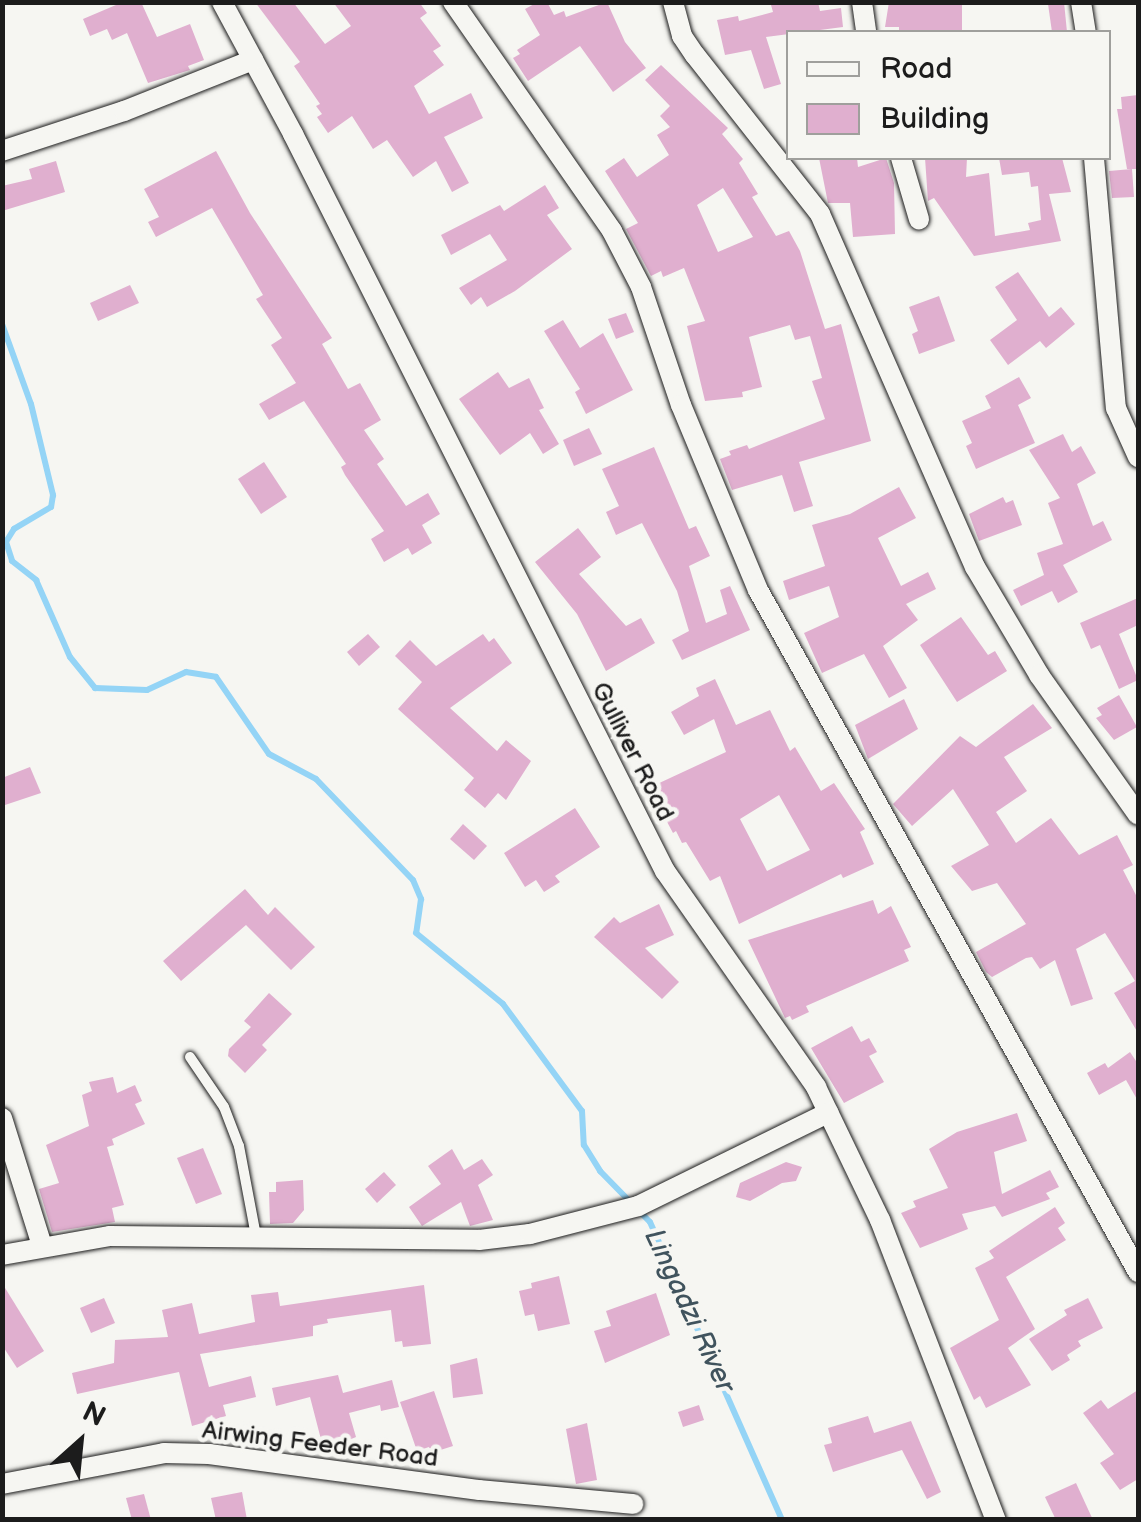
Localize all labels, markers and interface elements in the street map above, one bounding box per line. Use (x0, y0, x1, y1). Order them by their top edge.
legend (786, 30, 1111, 160)
text: Road (880, 51, 953, 87)
text: Building (880, 101, 989, 137)
street label: Gulliver Road (584, 678, 680, 826)
water label: Lingadzi River (636, 1224, 742, 1398)
north arrow (30, 1392, 130, 1492)
text: N (77, 1395, 111, 1434)
street label: Airwing Feeder Road (200, 1416, 440, 1474)

